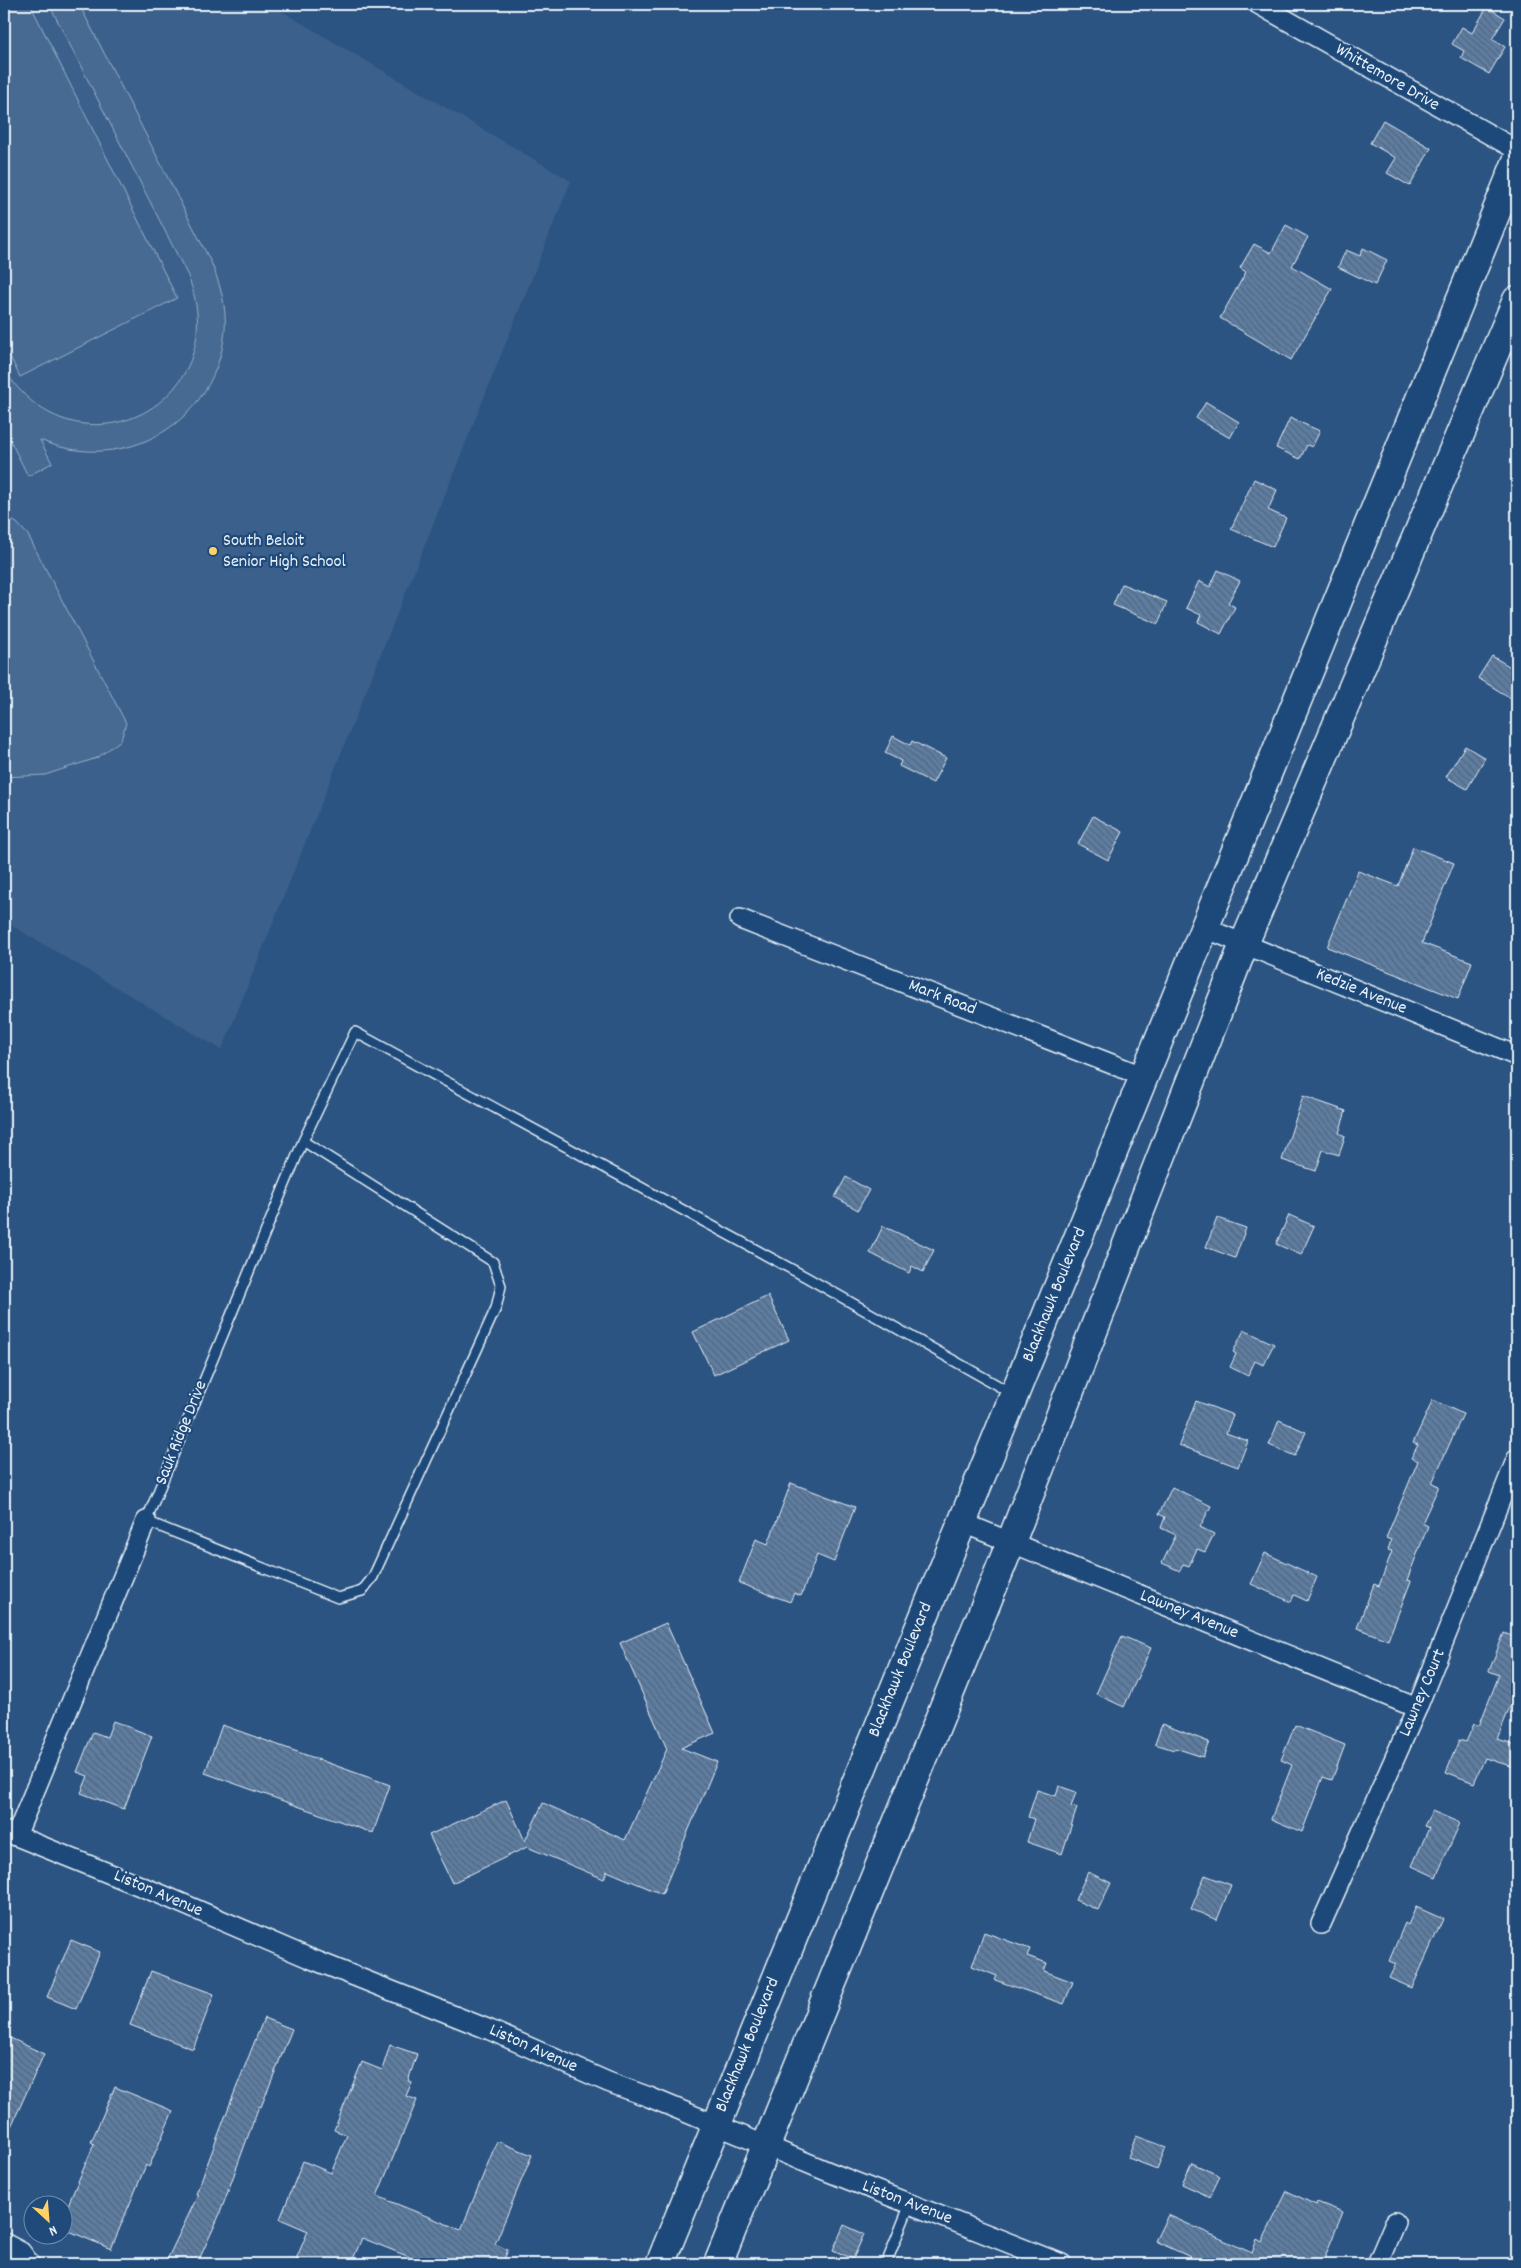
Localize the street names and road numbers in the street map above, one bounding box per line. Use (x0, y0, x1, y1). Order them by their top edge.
street label: Whittemore Drive (1330, 38, 1444, 118)
street label: Kedzie Avenue (1312, 962, 1410, 1022)
street label: Mark Road (904, 974, 980, 1022)
street label: Blackhawk Boulevard (1017, 1224, 1093, 1366)
street label: Sauk Ridge Drive (150, 1377, 214, 1489)
street label: Lawney Avenue (1136, 1584, 1242, 1646)
street label: Blackhawk Boulevard (863, 1599, 939, 1741)
street label: Lawney Court (1393, 1645, 1453, 1741)
street label: Liston Avenue (110, 1864, 206, 1924)
street label: Blackhawk Boulevard (710, 1974, 786, 2116)
street label: Liston Avenue (485, 2018, 581, 2080)
street label: Liston Avenue (858, 2174, 956, 2232)

